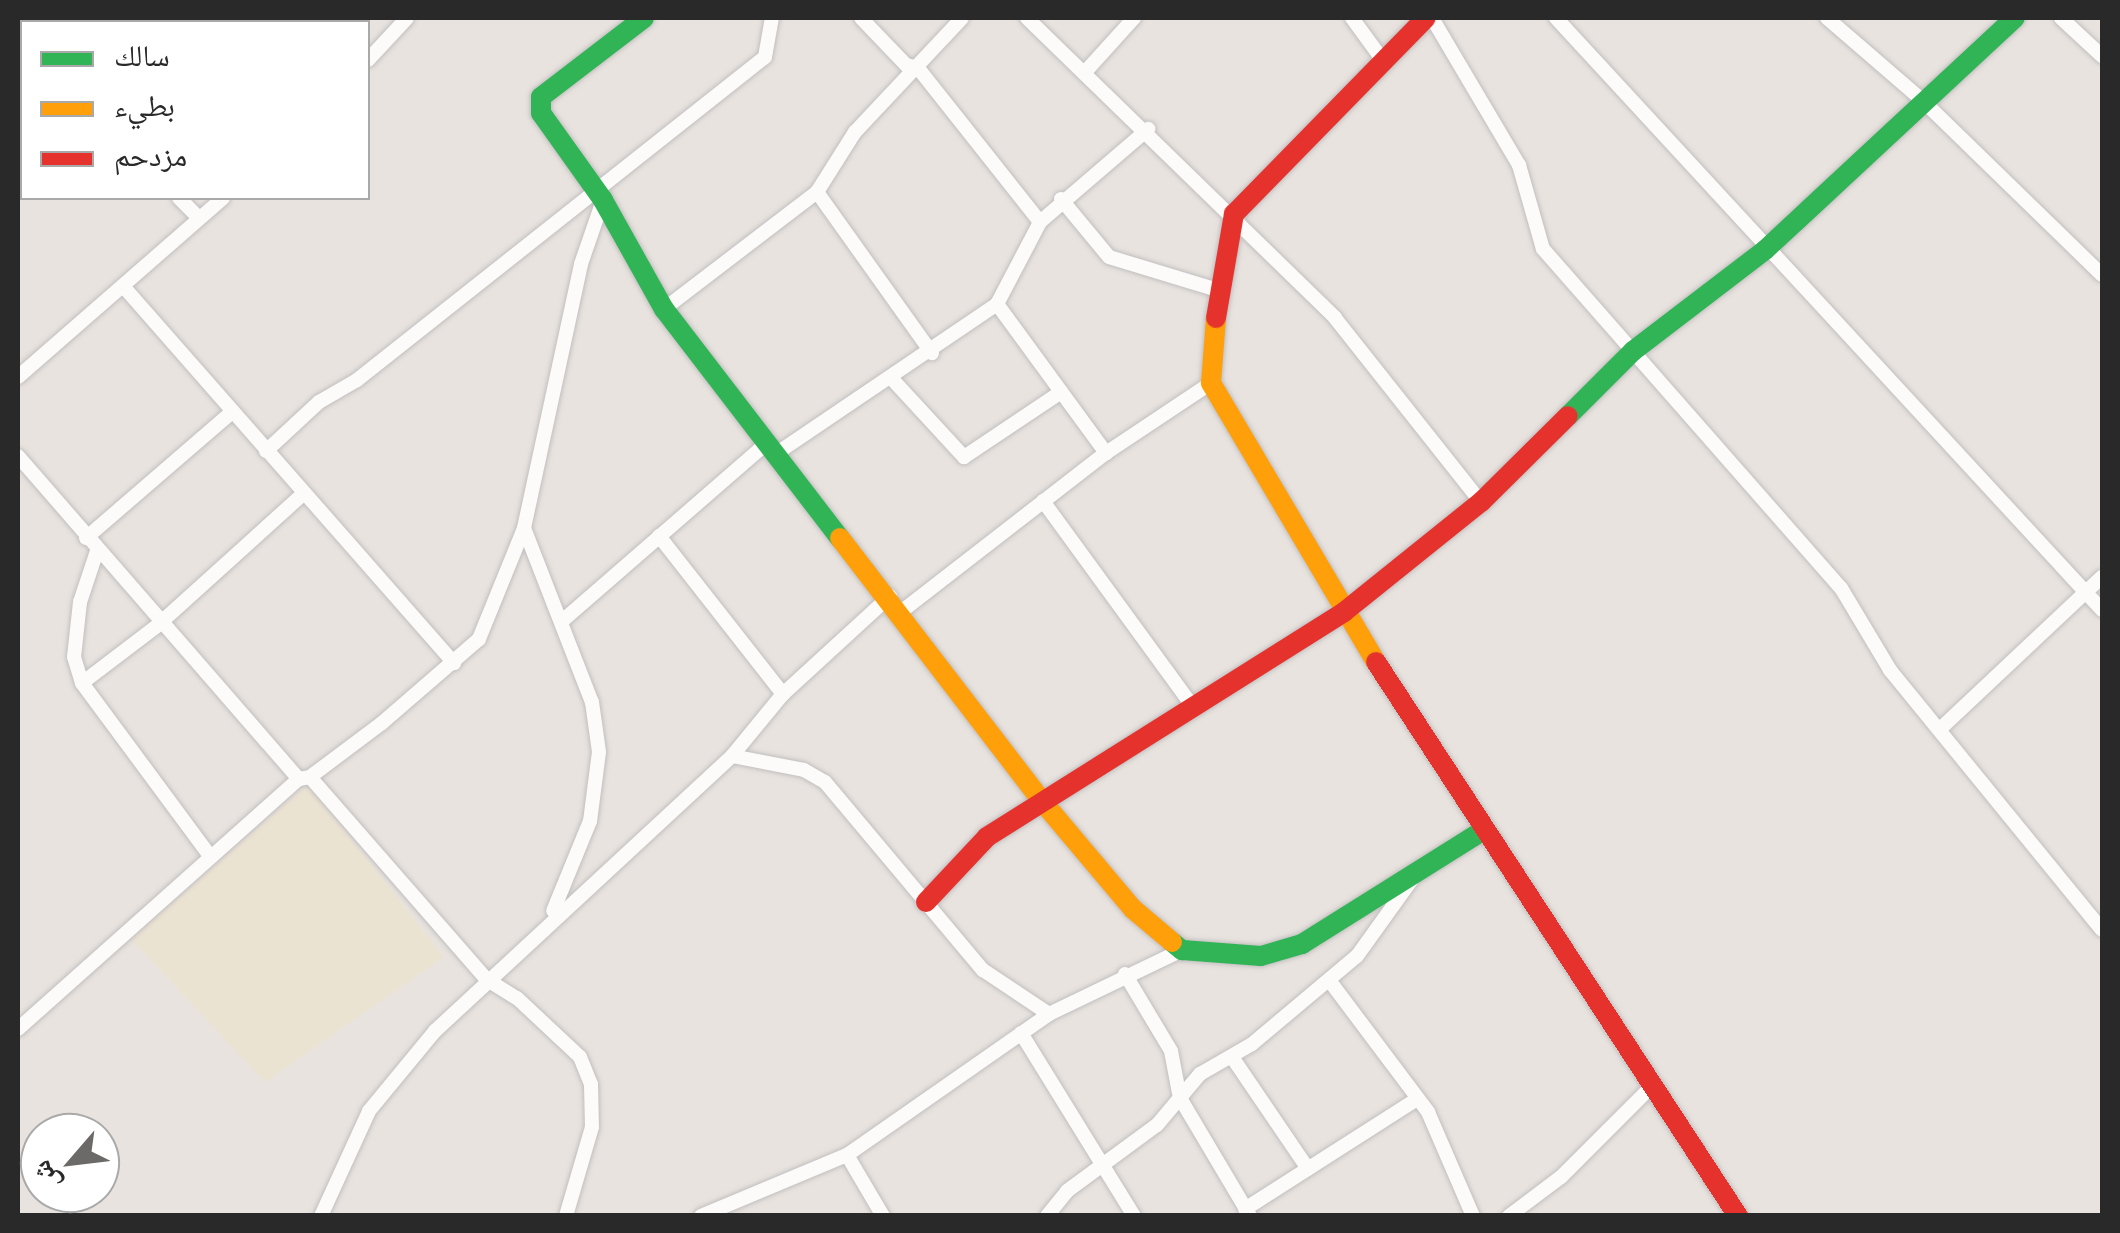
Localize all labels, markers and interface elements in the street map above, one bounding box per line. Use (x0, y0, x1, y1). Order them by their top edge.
legend (20, 20, 370, 200)
text: سالك (114, 38, 170, 72)
text: بطيء (114, 88, 175, 122)
text: مزدحم (114, 138, 187, 172)
north arrow (20, 1113, 120, 1213)
text: ش (24, 1156, 66, 1197)

